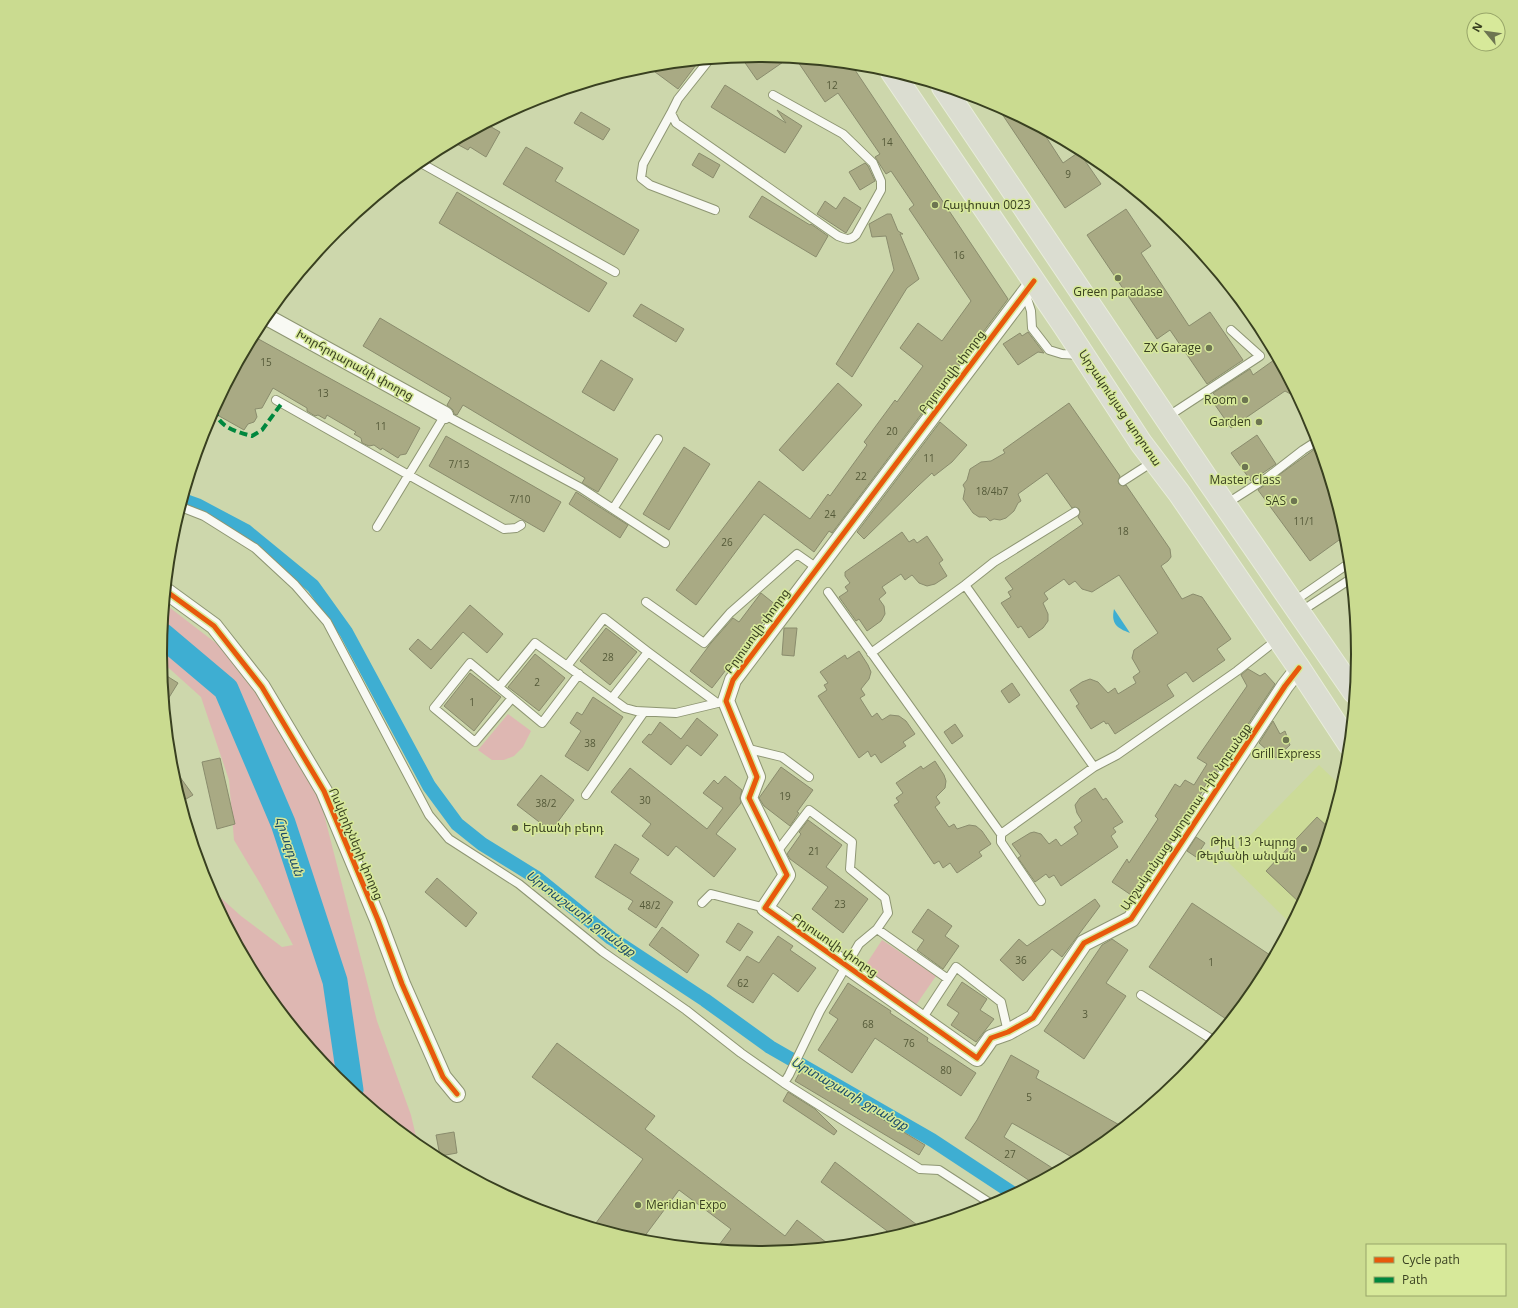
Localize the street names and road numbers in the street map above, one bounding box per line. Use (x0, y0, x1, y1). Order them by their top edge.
street label: Խորհրդարանի փողոց (293, 325, 417, 404)
street label: Բրյուսովի փողոց (914, 326, 989, 417)
street label: Արշակունյաց պողոտա (1075, 346, 1166, 469)
street label: Բրյուսովի փողոց (720, 585, 793, 677)
street label: Արշակունյաց պողոտա 1-ին նրբանցք (1116, 720, 1255, 914)
street label: Ոսկերիչների փողոց (325, 785, 388, 902)
street label: Բրյուսովի փողոց (789, 909, 882, 981)

